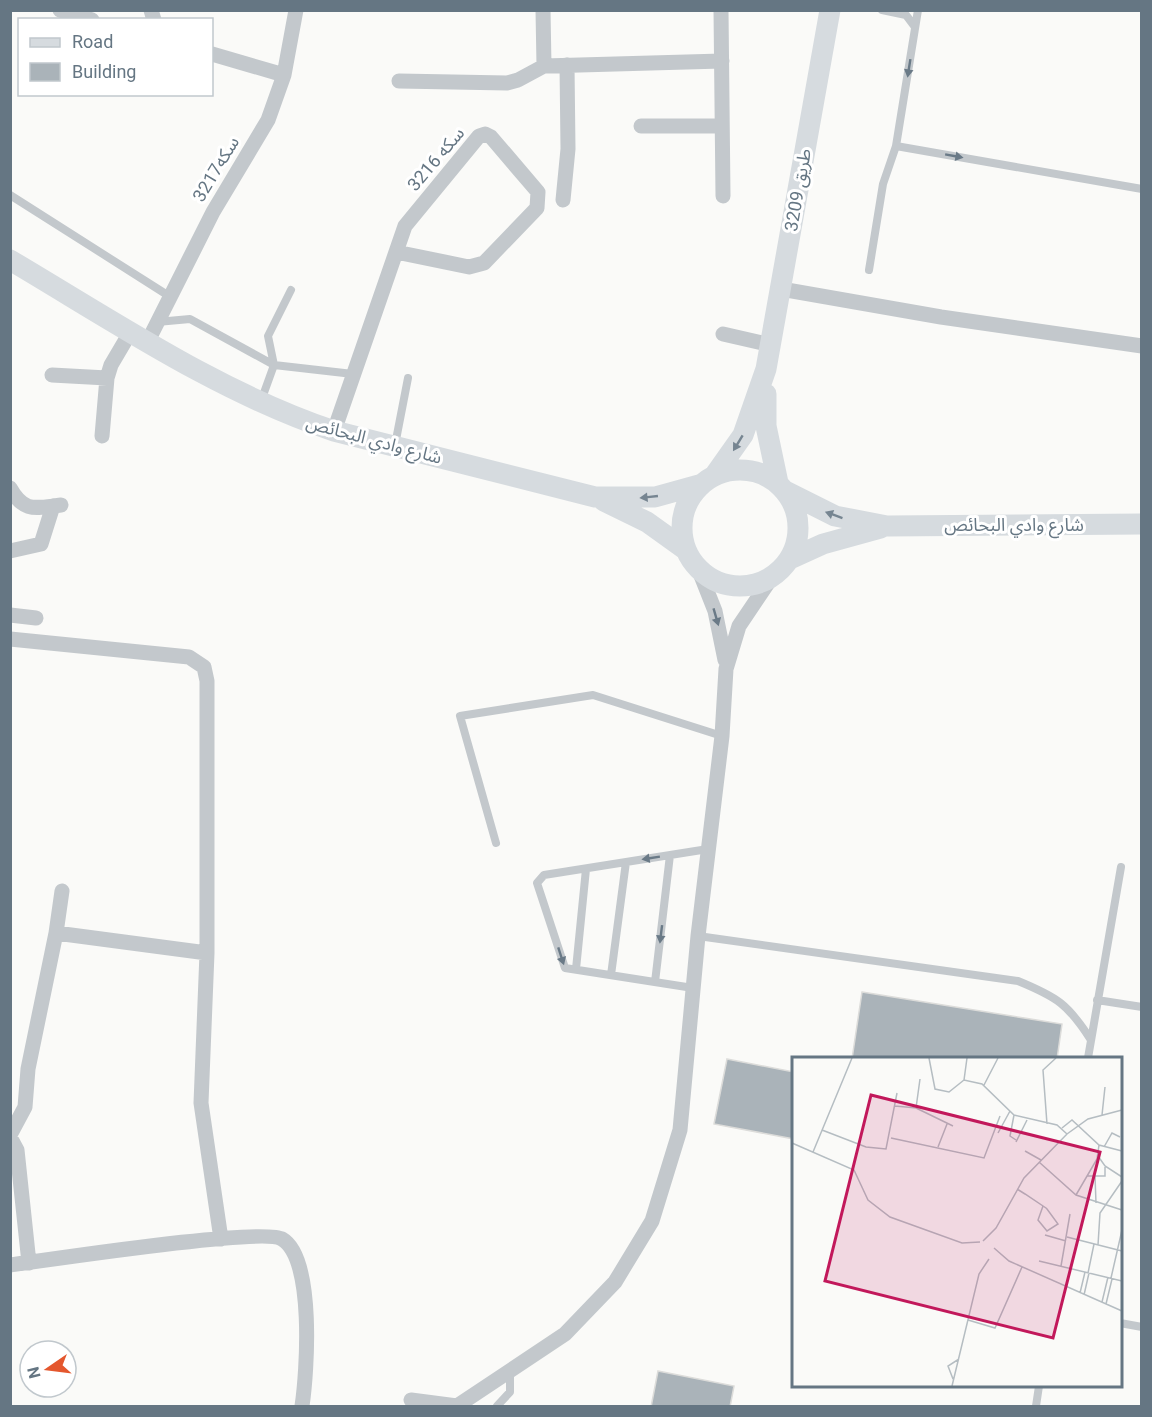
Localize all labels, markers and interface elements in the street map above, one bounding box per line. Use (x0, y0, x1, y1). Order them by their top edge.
legend (18, 18, 213, 96)
text: Road (72, 31, 113, 52)
one-way arrow (904, 59, 913, 78)
text: Building (72, 61, 136, 82)
street label: سكه 3216 (403, 122, 468, 195)
street label: سكه3217 (188, 132, 243, 205)
street label: طريق 3209 (780, 147, 816, 233)
one-way arrow (945, 152, 964, 161)
street label: شارع وادي البحائص (303, 411, 444, 472)
one-way arrow (733, 435, 744, 452)
one-way arrow (640, 492, 659, 502)
one-way arrow (825, 509, 843, 519)
street label: شارع وادي البحائص (944, 514, 1084, 539)
one-way arrow (712, 609, 721, 627)
one-way arrow (641, 854, 660, 863)
one-way arrow (656, 925, 666, 944)
one-way arrow (557, 947, 566, 965)
inset map (792, 1057, 1122, 1387)
north arrow (18, 1339, 78, 1399)
text: N (23, 1365, 45, 1380)

